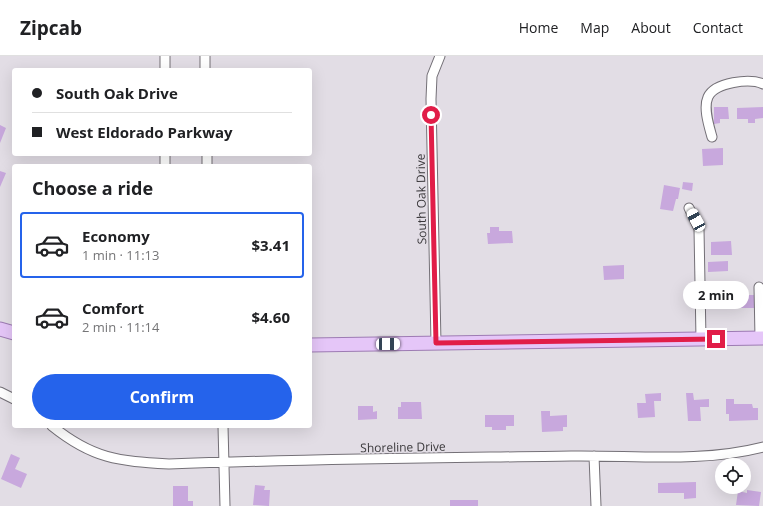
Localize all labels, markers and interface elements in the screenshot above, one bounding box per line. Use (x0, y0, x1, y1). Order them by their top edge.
text: Zipcab (20, 15, 82, 41)
text: Home (519, 18, 558, 37)
text: Map (580, 18, 609, 37)
text: About (631, 18, 671, 37)
text: Contact (693, 18, 743, 37)
text: South Oak Drive (56, 83, 178, 103)
route start (422, 106, 440, 124)
text: West Eldorado Parkway (56, 122, 233, 142)
street label: South Oak Drive (412, 153, 430, 245)
text: Choose a ride (32, 176, 153, 200)
car (685, 207, 707, 233)
text: Economy (82, 226, 150, 246)
icon: car (34, 227, 70, 263)
text: $3.41 (251, 235, 290, 255)
text: 1 min · 11:13 (82, 246, 159, 264)
callout: 2 min (683, 281, 749, 309)
text: 2 min (698, 286, 734, 304)
text: Comfort (82, 298, 144, 318)
icon: car (34, 299, 70, 335)
text: $4.60 (251, 307, 290, 327)
text: 2 min · 11:14 (82, 318, 159, 336)
route end (707, 330, 725, 348)
car (376, 338, 400, 350)
button: Confirm (32, 374, 292, 420)
street label: Shoreline Drive (360, 438, 446, 456)
map controls (715, 458, 751, 494)
button: locate (715, 458, 751, 494)

